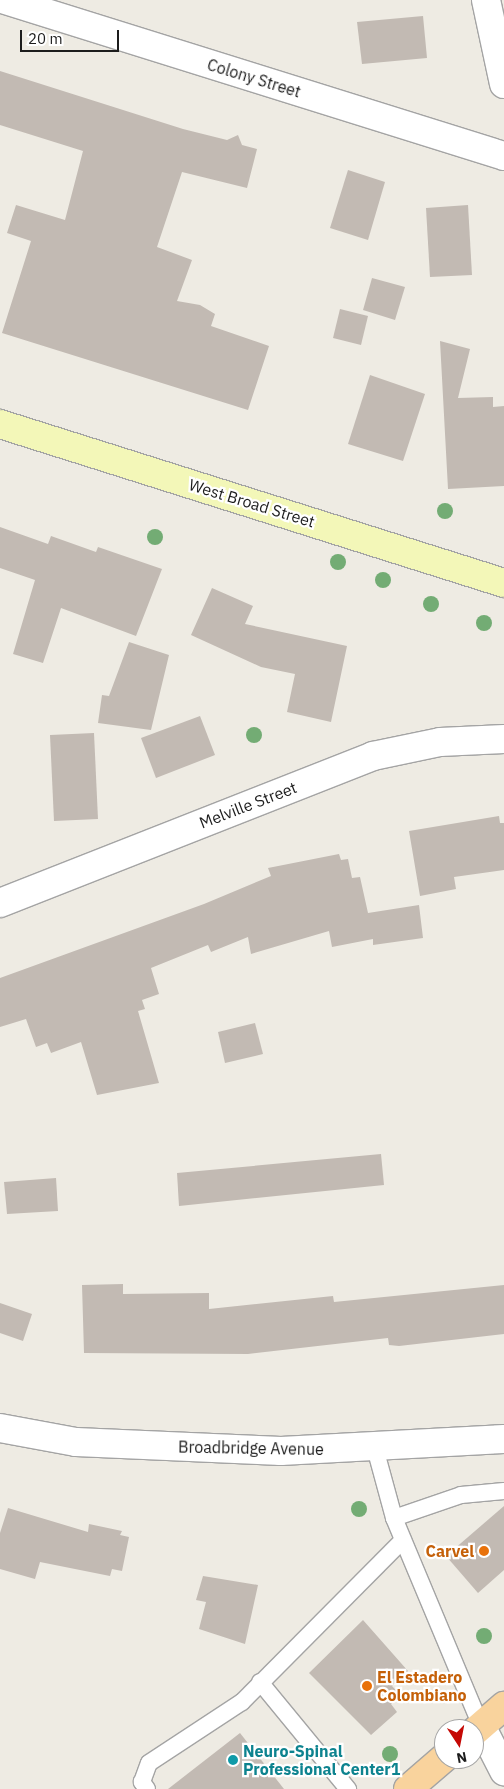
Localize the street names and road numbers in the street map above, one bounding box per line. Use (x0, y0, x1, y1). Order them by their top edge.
street label: Colony Street (205, 55, 303, 101)
street label: West Broad Street (187, 475, 317, 531)
street label: Melville Street (197, 778, 299, 832)
street label: Broadbridge Avenue (178, 1437, 324, 1459)

